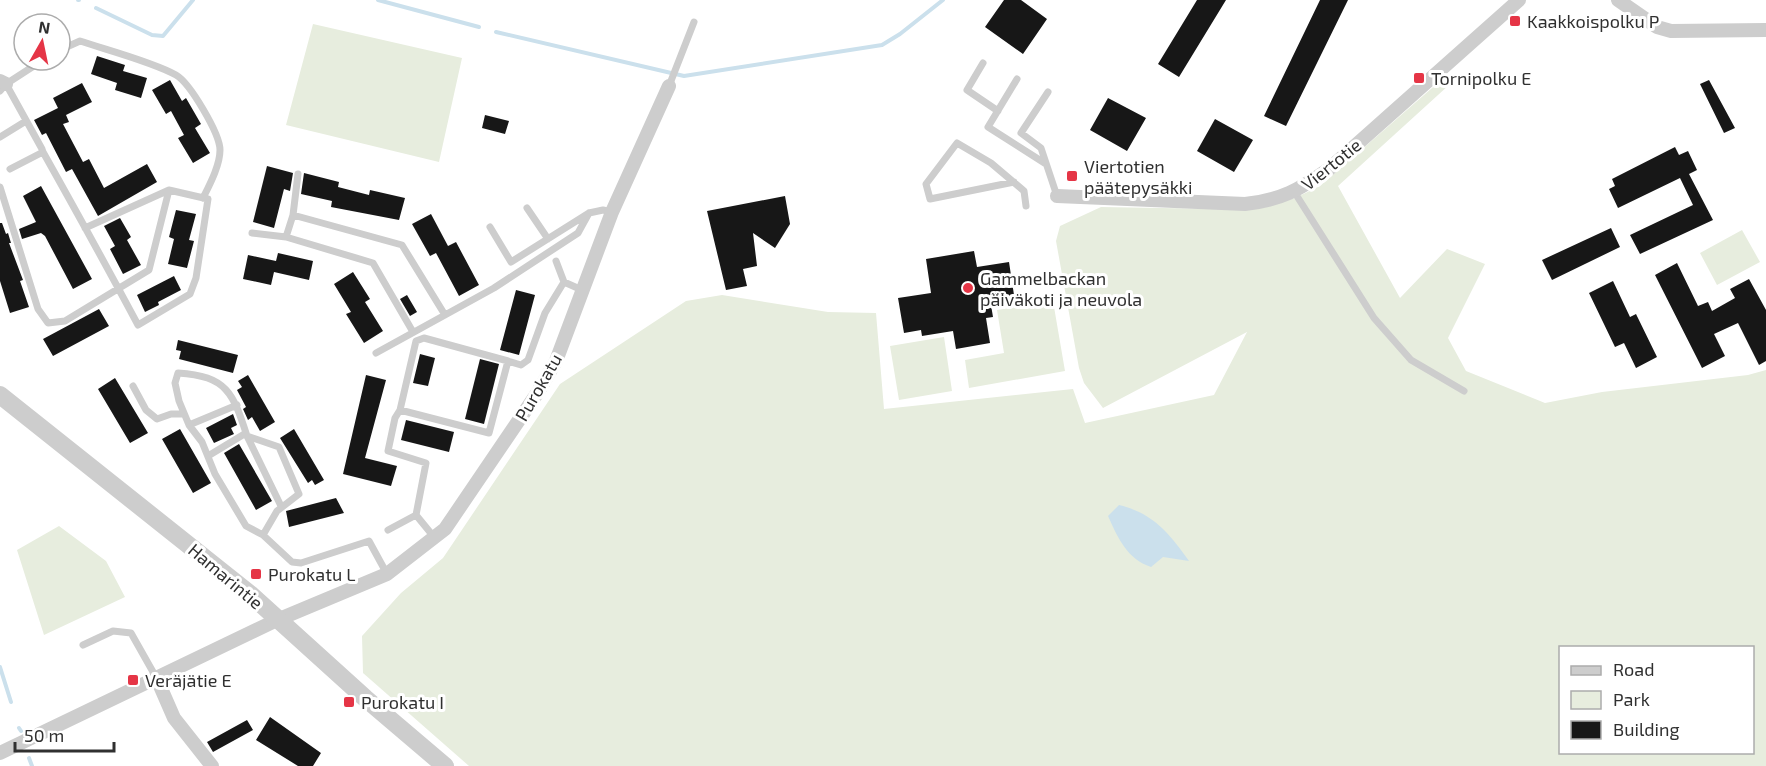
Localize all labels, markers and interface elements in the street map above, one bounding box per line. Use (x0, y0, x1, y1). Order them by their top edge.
place label: Kaakkoispolku P (1527, 10, 1659, 32)
north arrow (12, 12, 72, 72)
marker: Kaakkoispolku P (1508, 14, 1522, 28)
text: N (37, 16, 52, 37)
place label: Tornipolku E (1431, 67, 1531, 89)
marker: Tornipolku E (1412, 71, 1426, 85)
street label: Viertotie (1297, 133, 1365, 195)
place label: Viertotien päätepysäkki (1084, 155, 1192, 198)
marker: Viertotien päätepysäkki (1065, 169, 1079, 183)
place label: Gammelbackan päiväkoti ja neuvola (980, 267, 1142, 310)
marker: Gammelbackan päiväkoti ja neuvola (961, 281, 975, 295)
street label: Purokatu (510, 349, 566, 425)
street label: Hamarintie (184, 538, 268, 614)
place label: Purokatu L (268, 563, 356, 585)
marker: Purokatu L (249, 567, 263, 581)
legend (1559, 646, 1754, 754)
text: Road (1613, 658, 1654, 680)
place label: Veräjätie E (145, 669, 232, 691)
marker: Veräjätie E (126, 673, 140, 687)
text: Park (1613, 688, 1650, 710)
place label: Purokatu I (361, 691, 444, 713)
marker: Purokatu I (342, 695, 356, 709)
scale bar (15, 715, 114, 753)
text: Building (1613, 718, 1680, 740)
text: 50 m (24, 724, 64, 746)

